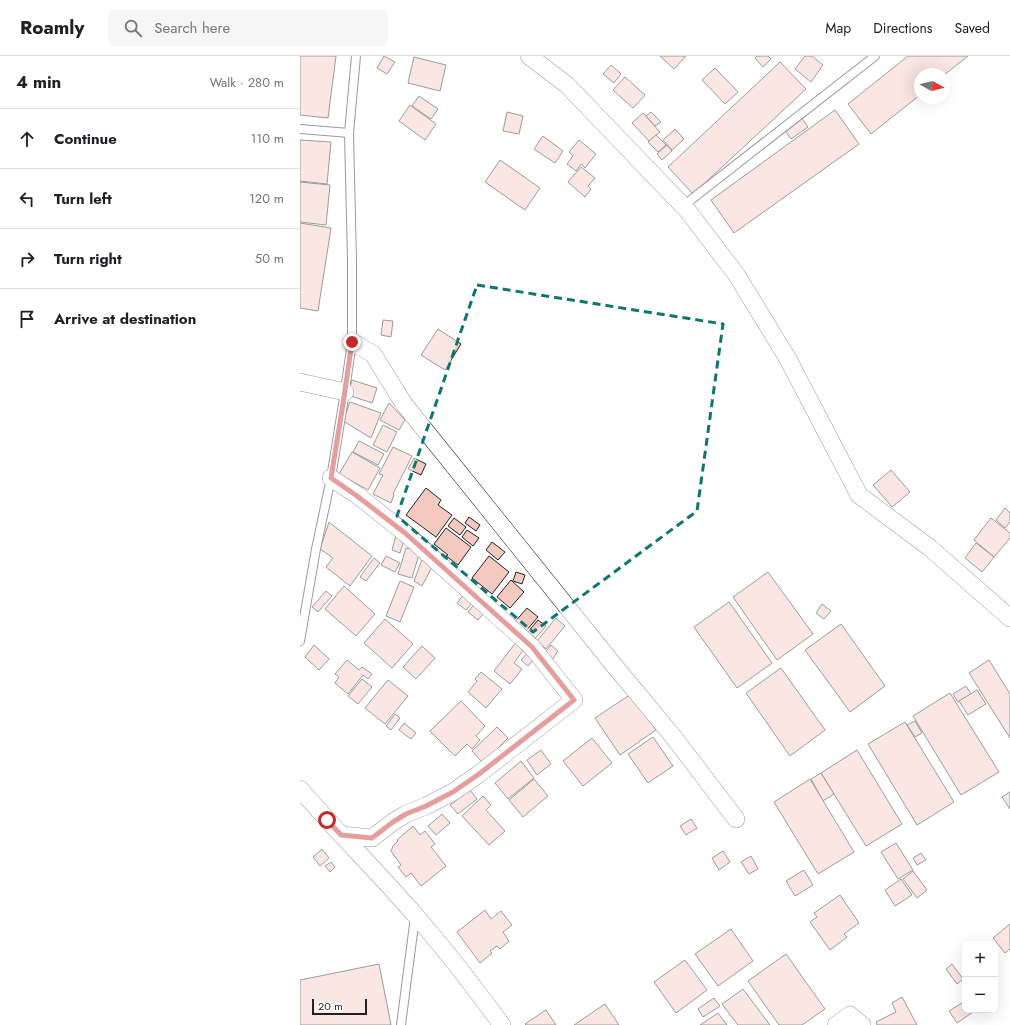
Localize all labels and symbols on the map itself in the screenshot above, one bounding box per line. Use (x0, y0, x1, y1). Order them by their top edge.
north arrow (914, 68, 950, 104)
route end (343, 333, 361, 351)
route start (318, 811, 336, 829)
scale bar (312, 997, 367, 1016)

